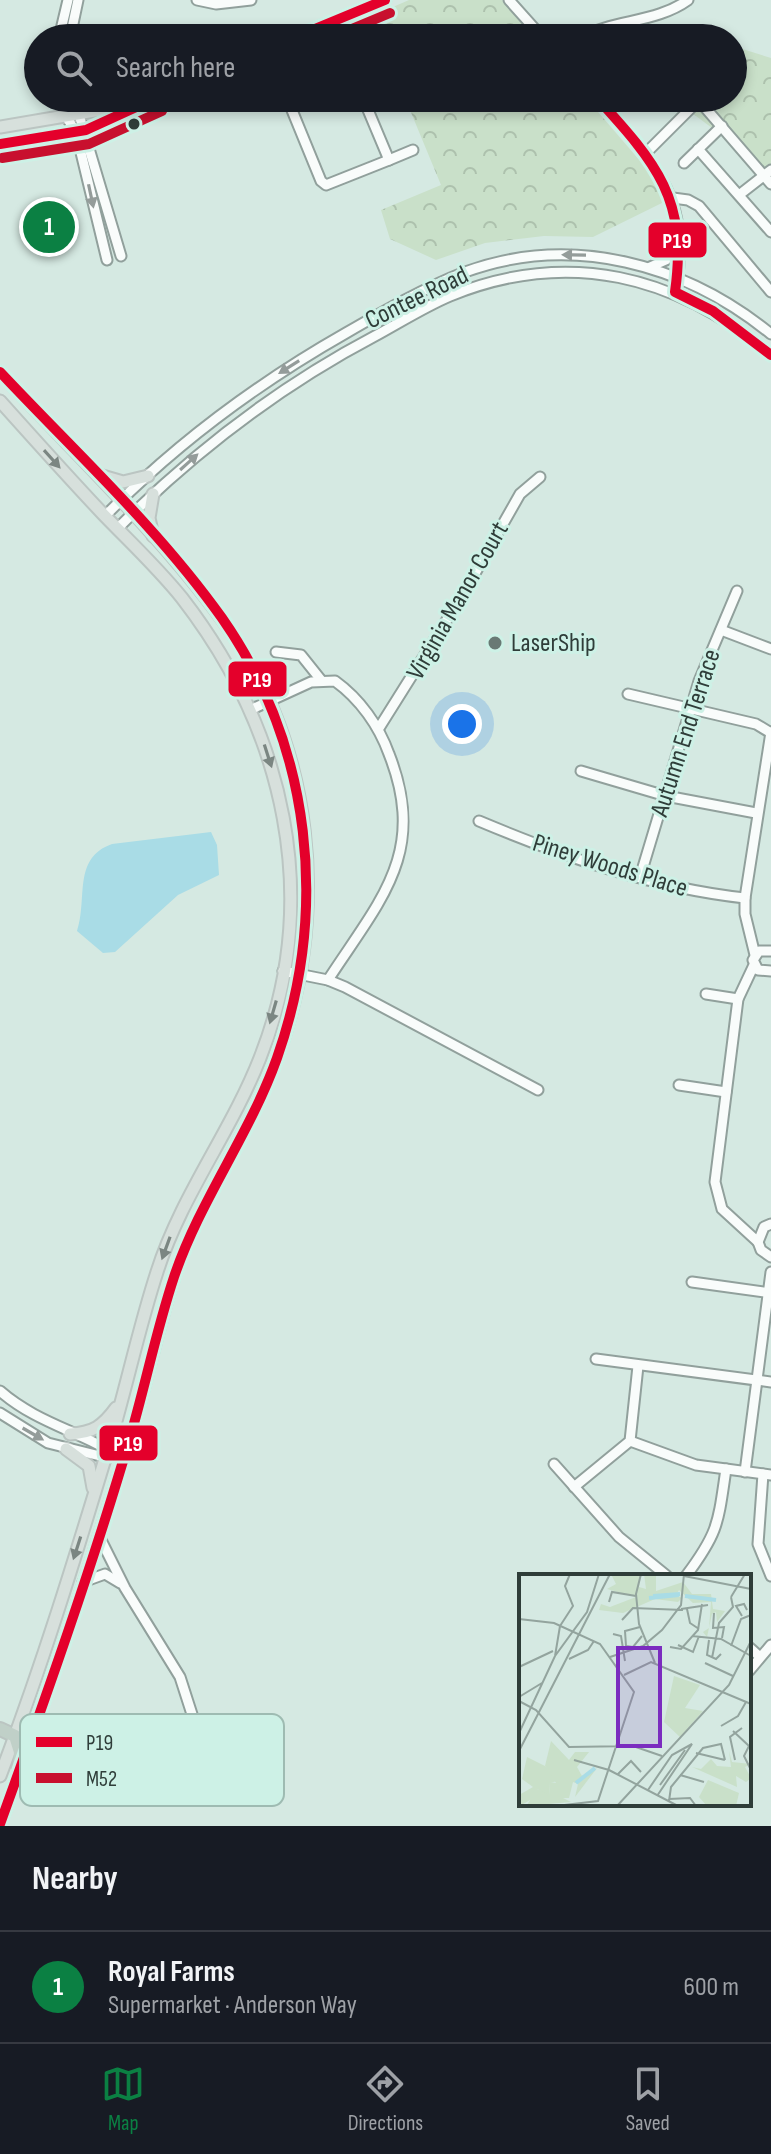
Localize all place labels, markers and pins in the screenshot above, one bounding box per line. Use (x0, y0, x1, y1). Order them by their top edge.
unlabelled marker (126, 116, 142, 132)
pin: 1 (23, 197, 75, 257)
place label: LaserShip (511, 628, 596, 659)
marker: LaserShip (486, 634, 504, 652)

